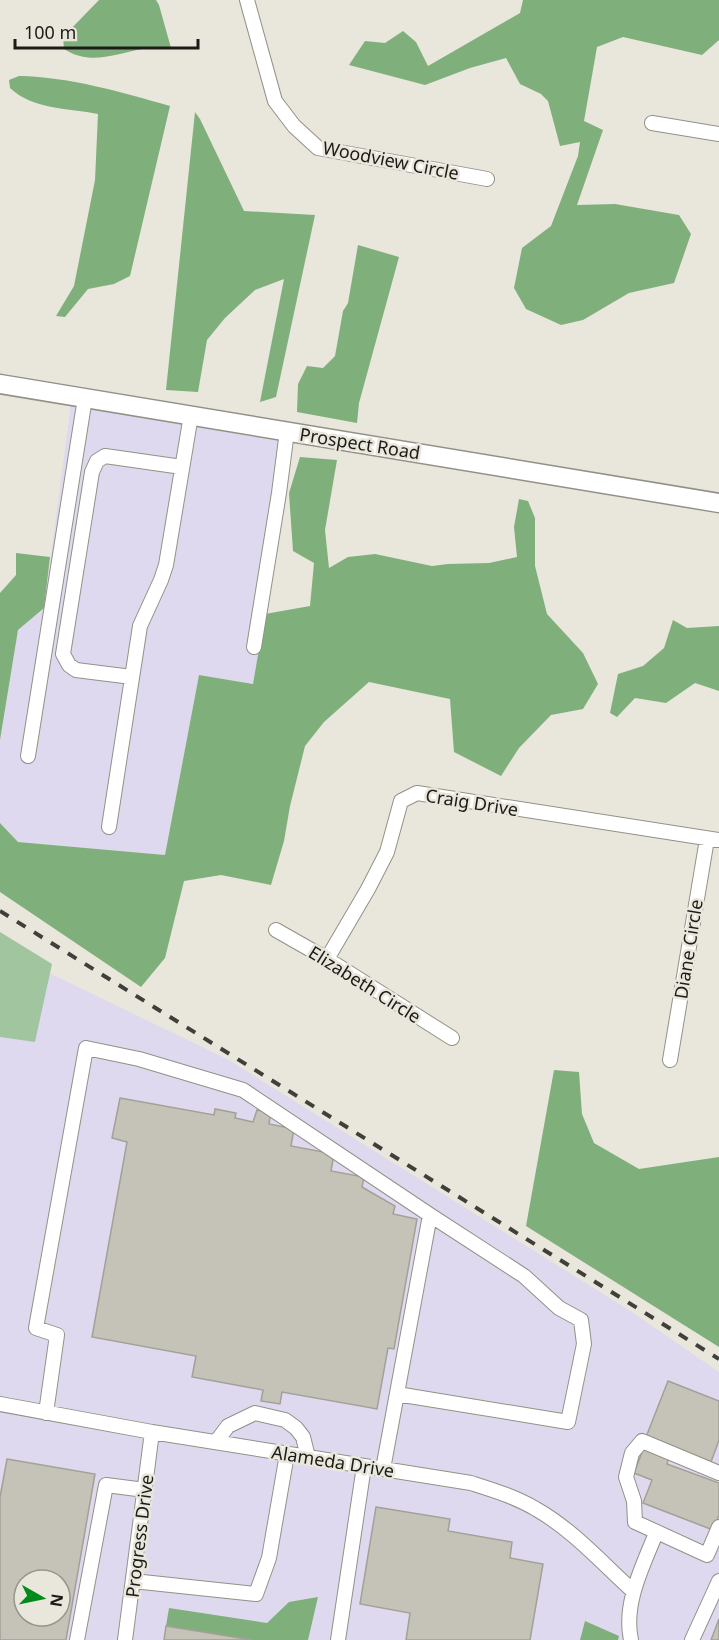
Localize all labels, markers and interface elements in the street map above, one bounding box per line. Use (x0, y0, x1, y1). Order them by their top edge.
scale bar (15, 12, 198, 50)
text: 100 m (24, 20, 76, 44)
street label: Woodview Circle (321, 135, 461, 185)
street label: Prospect Road (298, 422, 422, 464)
street label: Craig Drive (424, 783, 520, 821)
street label: Diane Circle (668, 898, 708, 1000)
street label: Elizabeth Circle (304, 940, 426, 1028)
street label: Alameda Drive (270, 1439, 396, 1483)
street label: Progress Drive (120, 1473, 158, 1599)
north arrow (12, 1568, 72, 1628)
text: N (45, 1592, 69, 1608)

